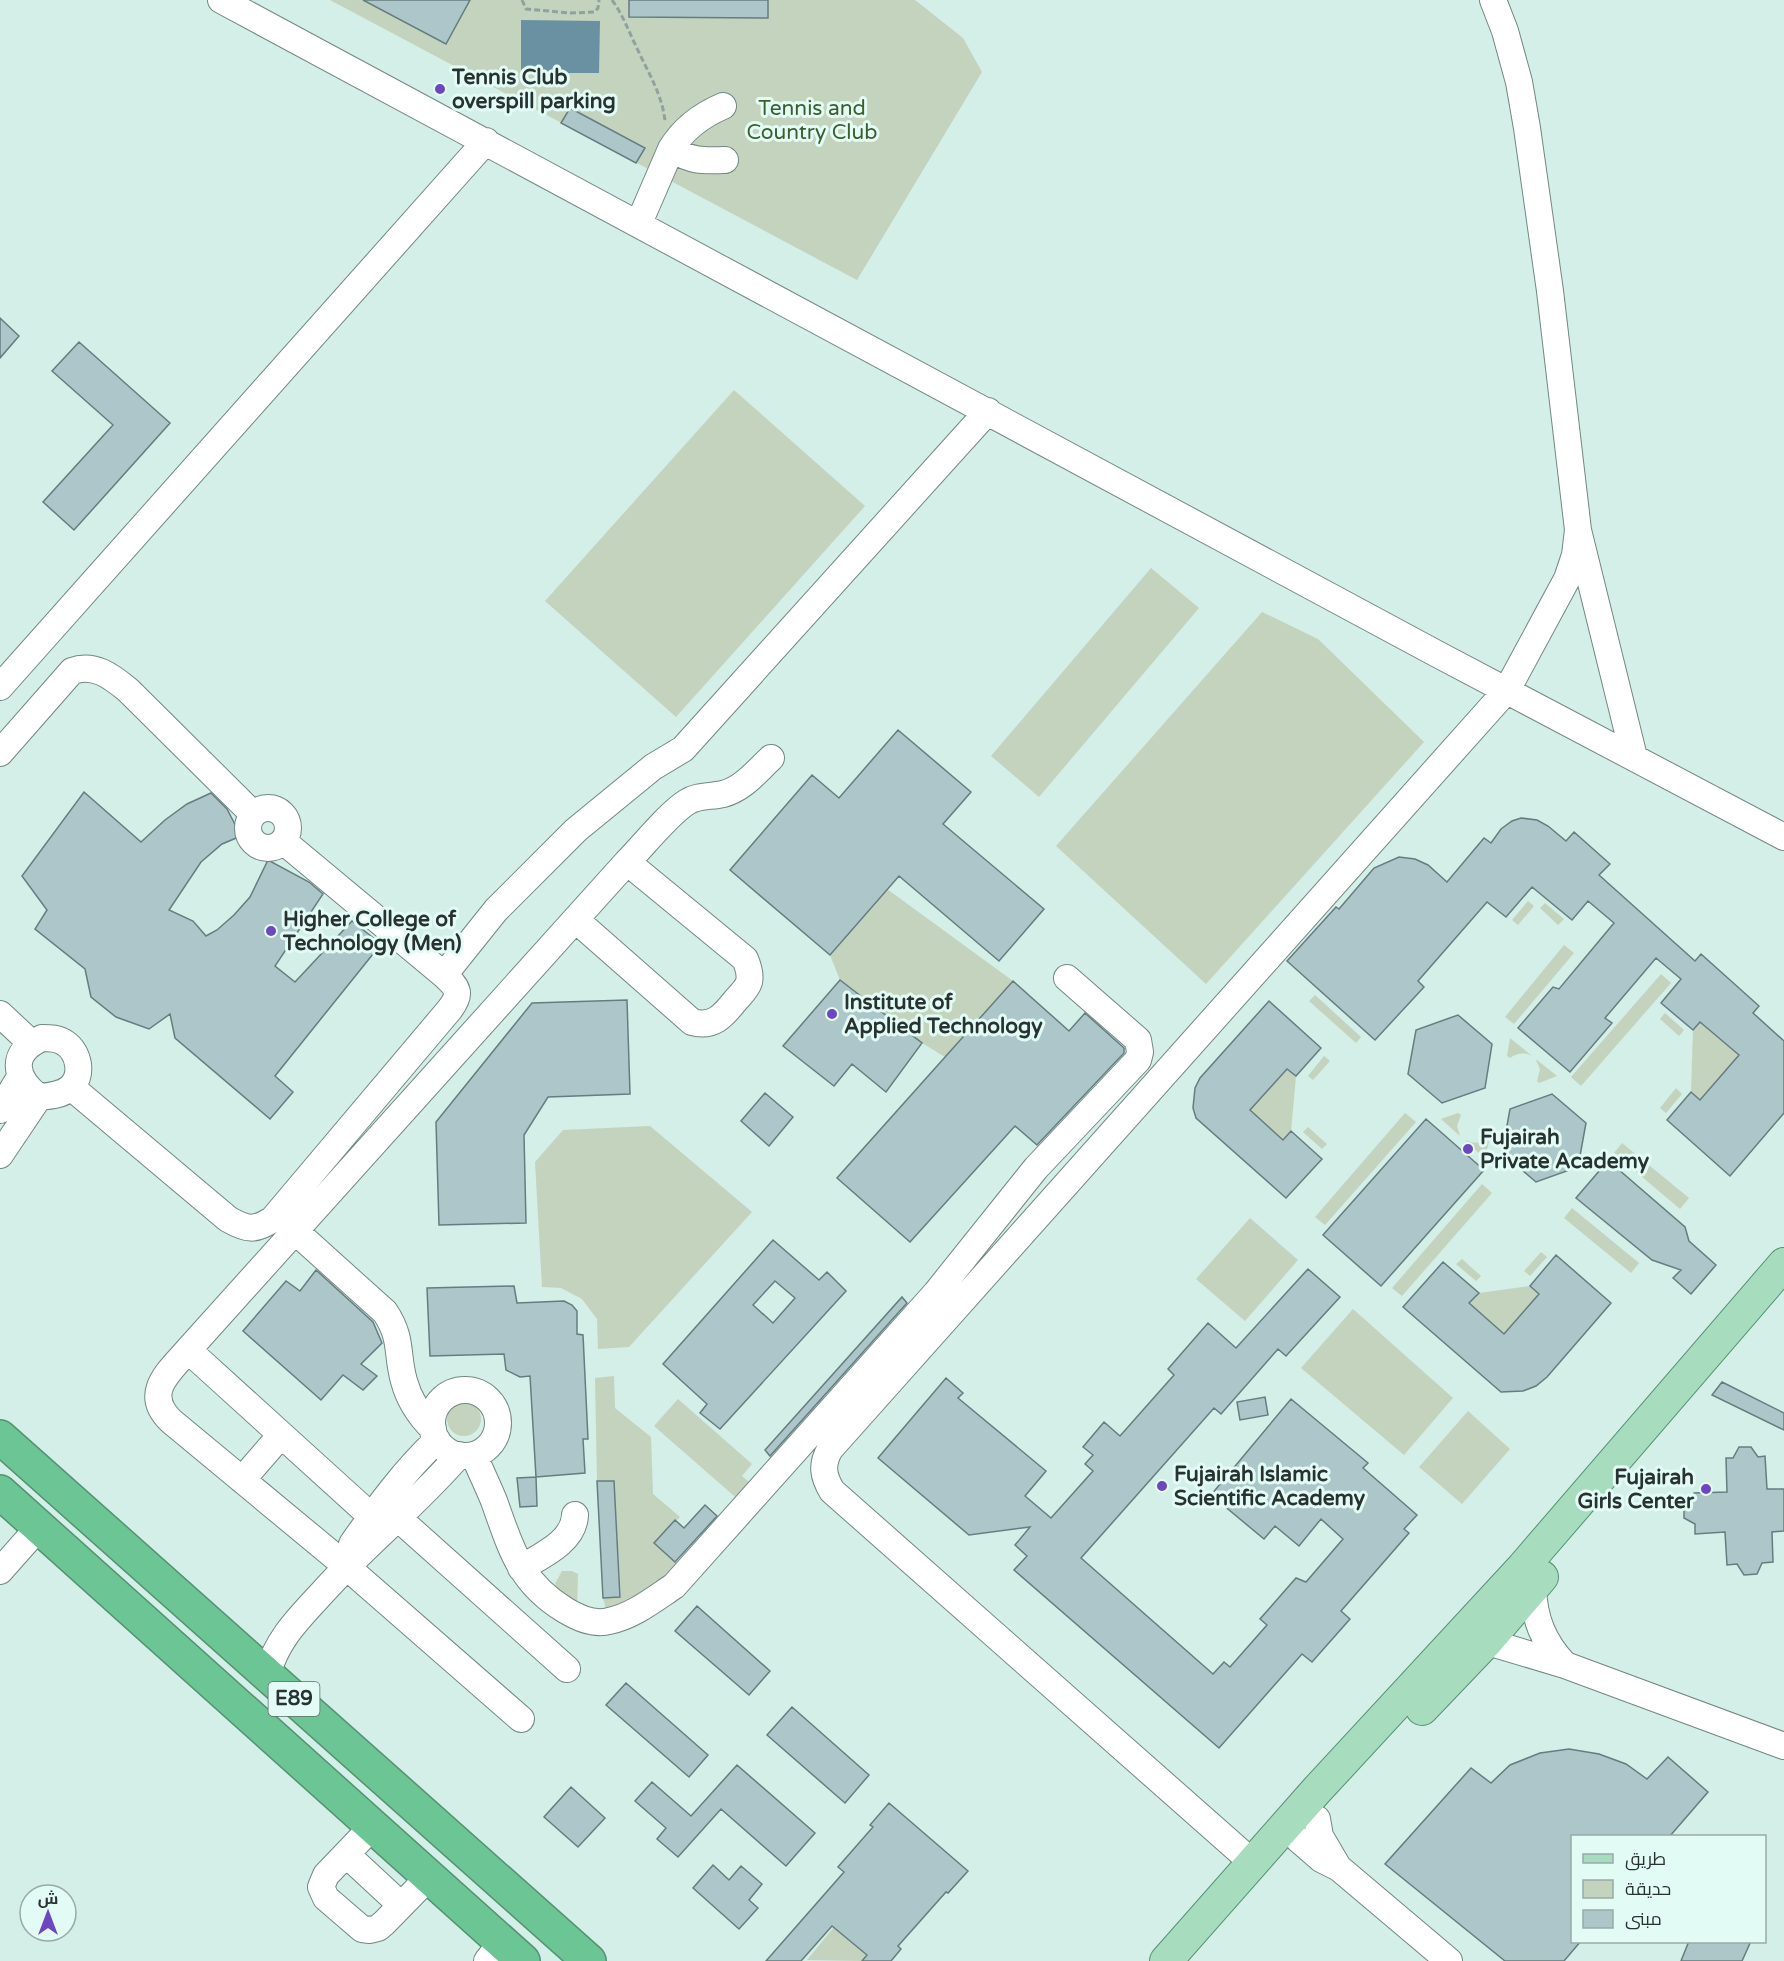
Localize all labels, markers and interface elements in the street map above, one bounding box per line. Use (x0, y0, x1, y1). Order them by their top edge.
place label: Tennis Club overspill parking (451, 65, 616, 114)
marker: Tennis Club overspill parking (433, 82, 447, 96)
park label: Tennis and Country Club (746, 96, 878, 145)
place label: Higher College of Technology (Men) (282, 907, 462, 956)
marker: Higher College of Technology (Men) (264, 924, 278, 938)
place label: Institute of Applied Technology (844, 990, 1043, 1039)
marker: Institute of Applied Technology (825, 1007, 839, 1021)
place label: Fujairah Private Academy (1480, 1125, 1650, 1174)
marker: Fujairah Private Academy (1461, 1142, 1475, 1156)
place label: Fujairah Islamic Scientific Academy (1174, 1462, 1366, 1511)
place label: Fujairah Girls Center (1578, 1465, 1695, 1514)
marker: Fujairah Islamic Scientific Academy (1155, 1479, 1169, 1493)
marker: Fujairah Girls Center (1699, 1482, 1713, 1496)
road number: E89 (268, 1682, 320, 1716)
legend (1571, 1835, 1766, 1943)
text: طريق (1625, 1848, 1666, 1871)
text: حديقة (1625, 1878, 1671, 1900)
north arrow (18, 1883, 78, 1943)
text: ش (38, 1889, 58, 1909)
text: مبنى (1625, 1908, 1662, 1930)

